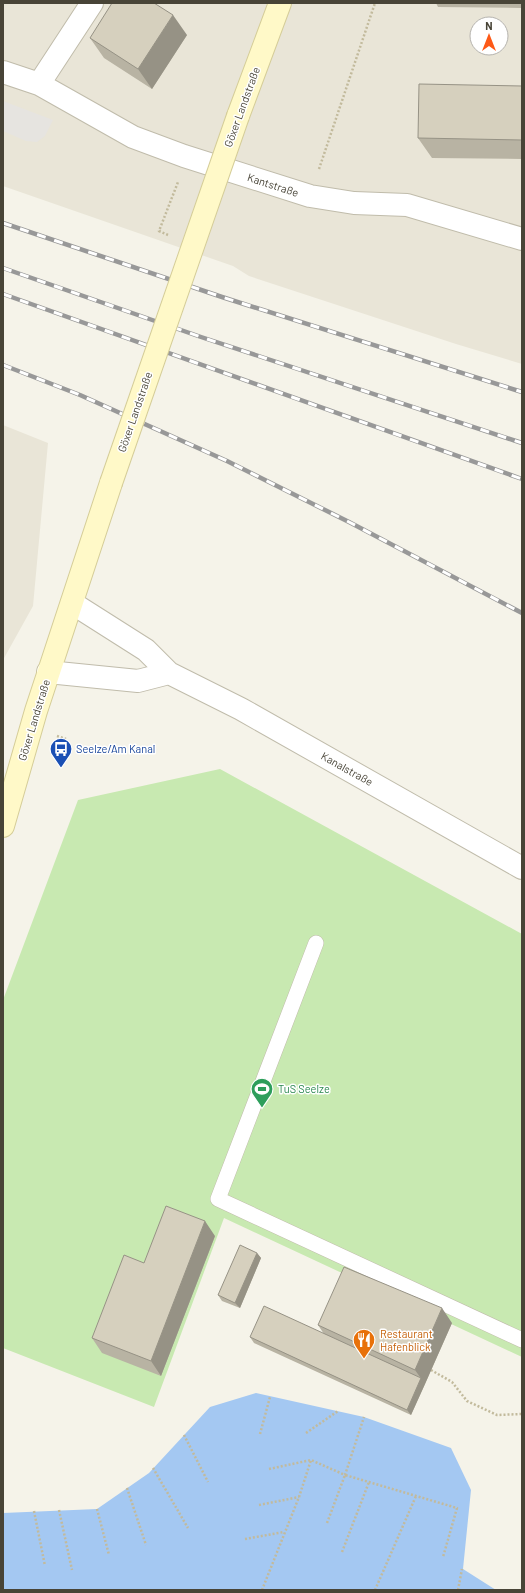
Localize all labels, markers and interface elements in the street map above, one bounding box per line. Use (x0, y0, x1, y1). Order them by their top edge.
north arrow (469, 16, 509, 56)
text: N (485, 19, 493, 32)
street label: Göxer Landstraße (221, 65, 262, 149)
street label: Kantstraße (246, 170, 301, 199)
street label: Göxer Landstraße (115, 370, 154, 454)
street label: Göxer Landstraße (15, 678, 52, 762)
bus stop icon: Seelze/Am Kanal (48, 736, 74, 769)
place label: Seelze/Am Kanal (76, 742, 155, 755)
street label: Kanalstraße (319, 749, 376, 788)
sports icon: TuS Seelze (249, 1076, 275, 1109)
place label: TuS Seelze (278, 1082, 330, 1095)
restaurant icon: Restaurant Hafenblick (351, 1327, 377, 1360)
place label: Restaurant Hafenblick (380, 1327, 433, 1353)

